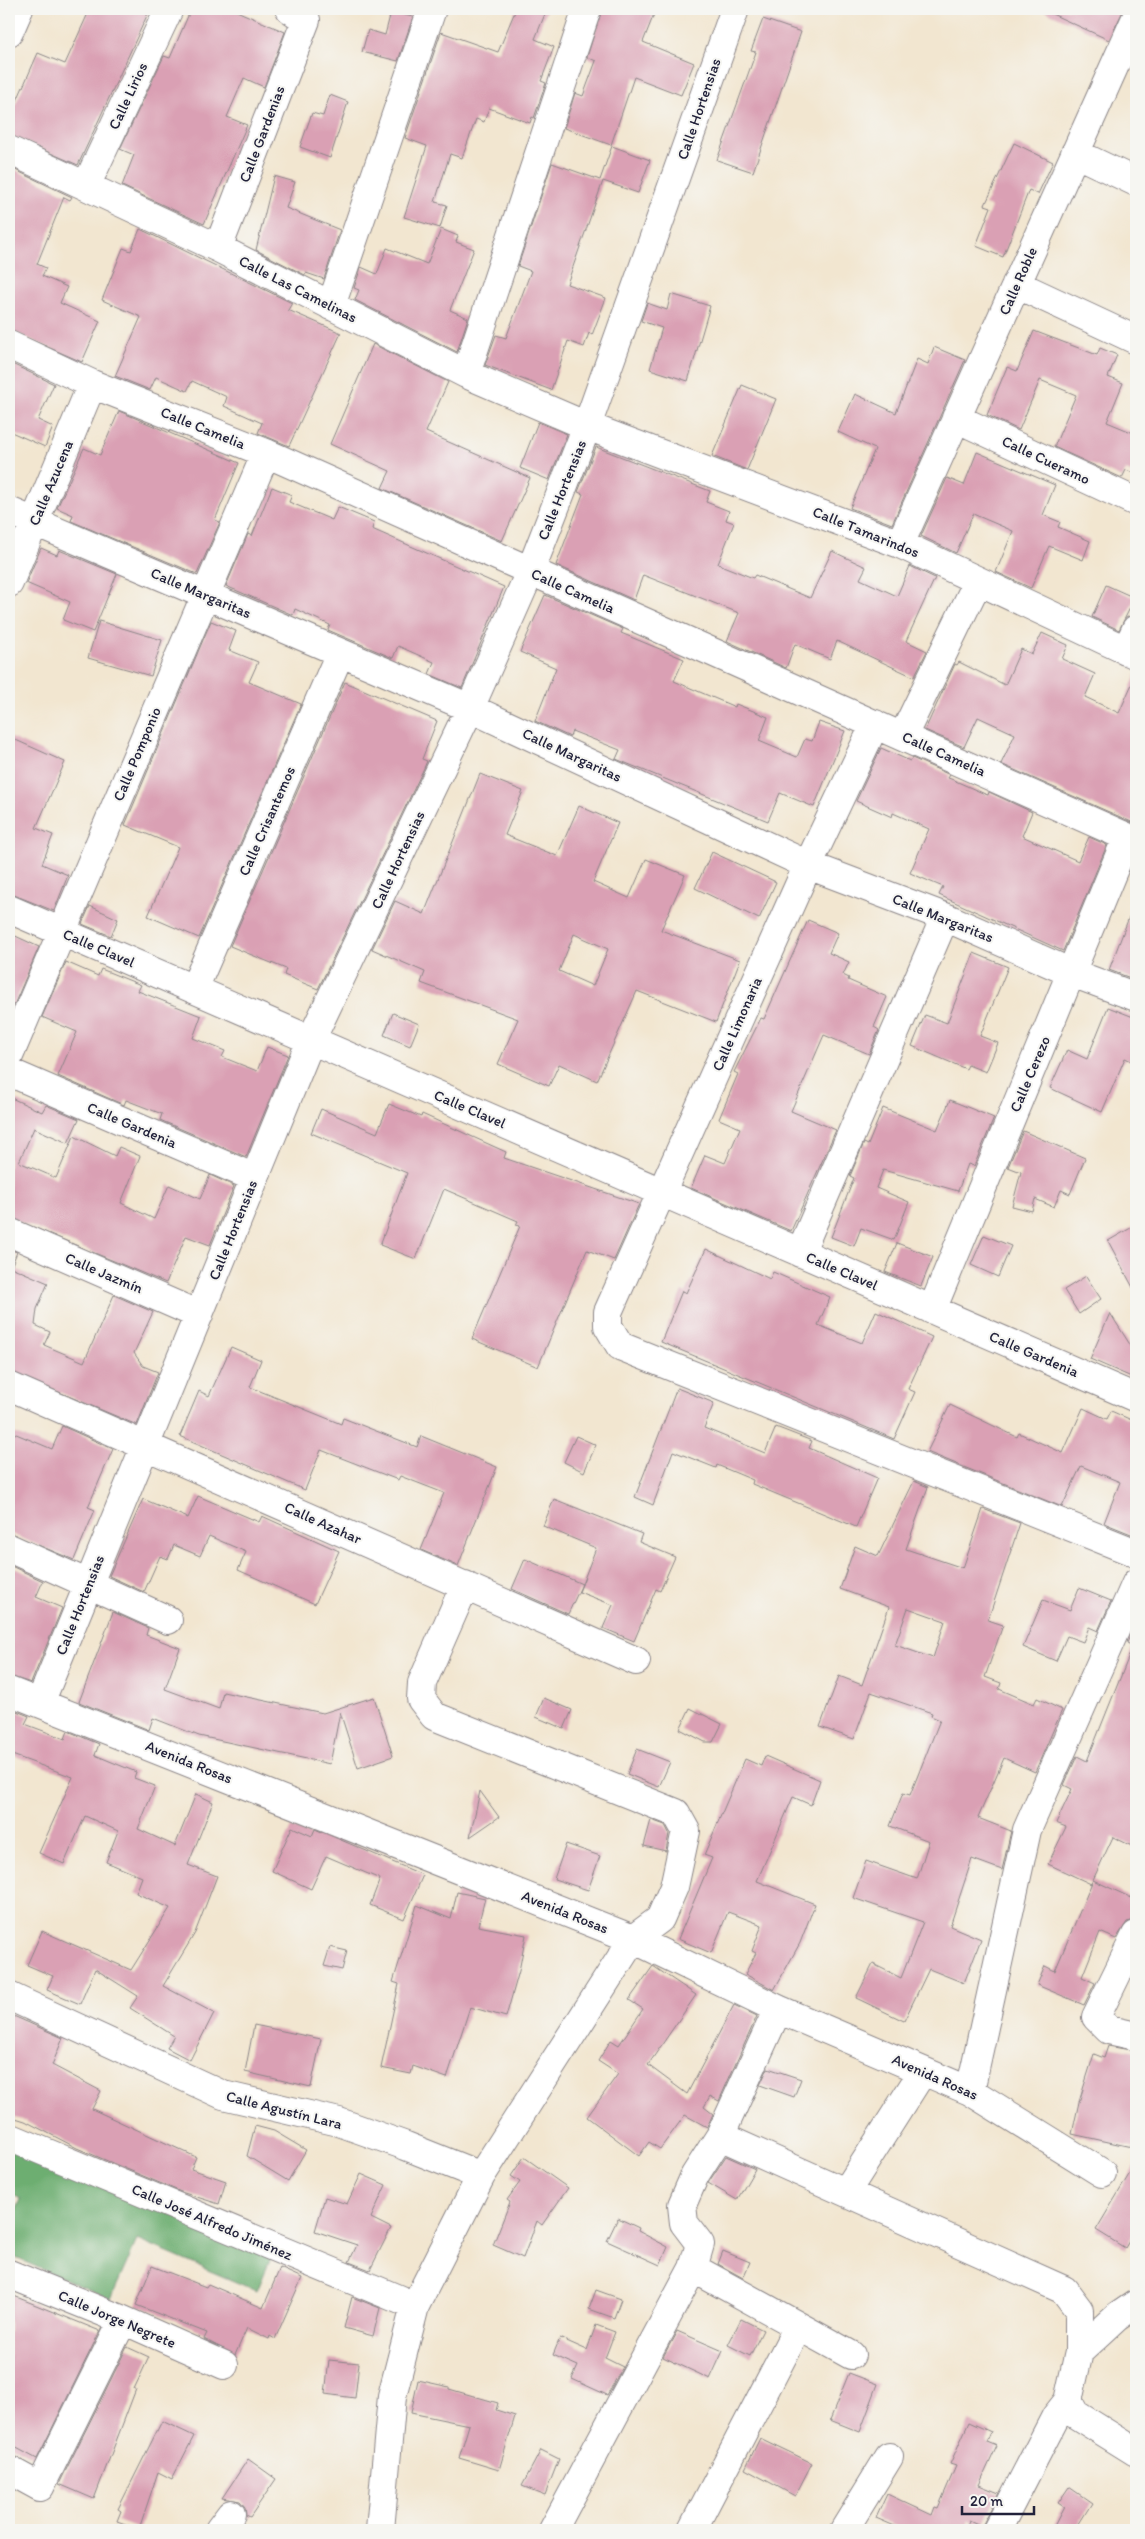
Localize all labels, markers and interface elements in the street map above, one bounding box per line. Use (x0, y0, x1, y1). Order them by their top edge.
street label: Calle Hortensias (673, 56, 725, 162)
street label: Calle Lirios (105, 59, 151, 132)
street label: Calle Gardenias (235, 83, 289, 185)
street label: Calle Roble (995, 244, 1041, 318)
street label: Calle Las Camelinas (236, 251, 360, 327)
street label: Calle Camelia (158, 403, 248, 453)
street label: Calle Cueramo (999, 432, 1093, 488)
street label: Calle Azucena (25, 437, 77, 528)
street label: Calle Hortensias (534, 437, 590, 543)
street label: Calle Tamarindos (810, 502, 922, 562)
street label: Calle Margaritas (148, 564, 254, 622)
street label: Calle Camelia (528, 565, 618, 618)
street label: Calle Pomponio (109, 704, 165, 804)
street label: Calle Margaritas (520, 724, 625, 786)
street label: Calle Camelia (899, 728, 989, 781)
street label: Calle Crisantemos (235, 763, 299, 879)
street label: Calle Hortensias (367, 808, 429, 912)
street label: Calle Margaritas (890, 890, 996, 947)
street label: Calle Clavel (60, 925, 138, 972)
street label: Calle Limonaria (708, 974, 766, 1074)
street label: Calle Cerezo (1006, 1033, 1054, 1115)
street label: Calle Clavel (431, 1086, 509, 1133)
street label: Calle Gardenia (85, 1098, 180, 1152)
street label: Calle Hortensias (205, 1177, 261, 1283)
street label: Calle Clavel (803, 1248, 881, 1295)
street label: Calle Jazmín (62, 1249, 146, 1297)
street label: Calle Gardenia (987, 1327, 1082, 1381)
street label: Calle Azahar (282, 1498, 365, 1548)
street label: Calle Hortensias (52, 1552, 108, 1658)
street label: Avenida Rosas (143, 1736, 235, 1788)
street label: Avenida Rosas (519, 1886, 611, 1938)
street label: Avenida Rosas (889, 2050, 981, 2104)
street label: Calle Agustín Lara (224, 2087, 344, 2133)
street label: Calle José Alfredo Jiménez (129, 2180, 295, 2264)
street label: Calle Jorge Negrete (55, 2286, 179, 2352)
scale bar (962, 2484, 1035, 2516)
text: 20 m (970, 2492, 1004, 2510)

